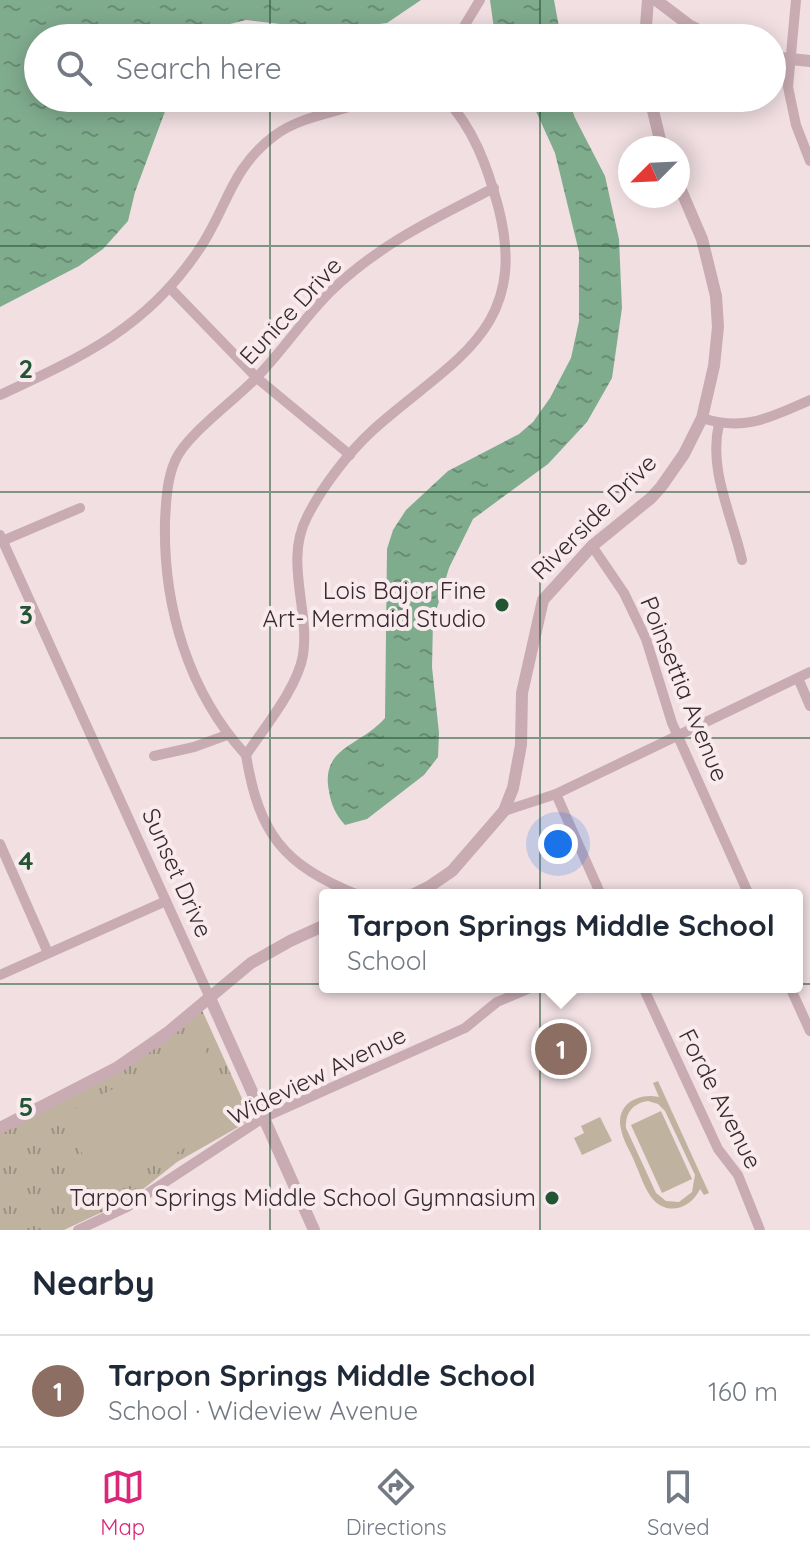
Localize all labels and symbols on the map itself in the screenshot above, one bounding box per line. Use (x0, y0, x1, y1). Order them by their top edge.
north arrow (618, 136, 690, 208)
street label: Eunice Drive (233, 250, 348, 370)
text: 2 (19, 352, 33, 385)
street label: Riverside Drive (524, 447, 662, 585)
place label: Lois Bajor Fine Art- Mermaid Studio (262, 575, 486, 633)
street label: Poinsettia Avenue (634, 592, 736, 786)
marker: Lois Bajor Fine Art- Mermaid Studio (493, 596, 511, 614)
text: 3 (19, 598, 33, 631)
street label: Sunset Drive (136, 803, 220, 942)
your location (538, 824, 578, 864)
text: 4 (18, 844, 34, 877)
street label: Wideview Avenue (223, 1019, 410, 1131)
pin: 1 (535, 1019, 587, 1079)
street label: Forde Avenue (673, 1023, 769, 1174)
text: 5 (19, 1090, 33, 1123)
place label: Tarpon Springs Middle School Gymnasium (69, 1182, 536, 1212)
marker: Tarpon Springs Middle School Gymnasium (543, 1189, 561, 1207)

